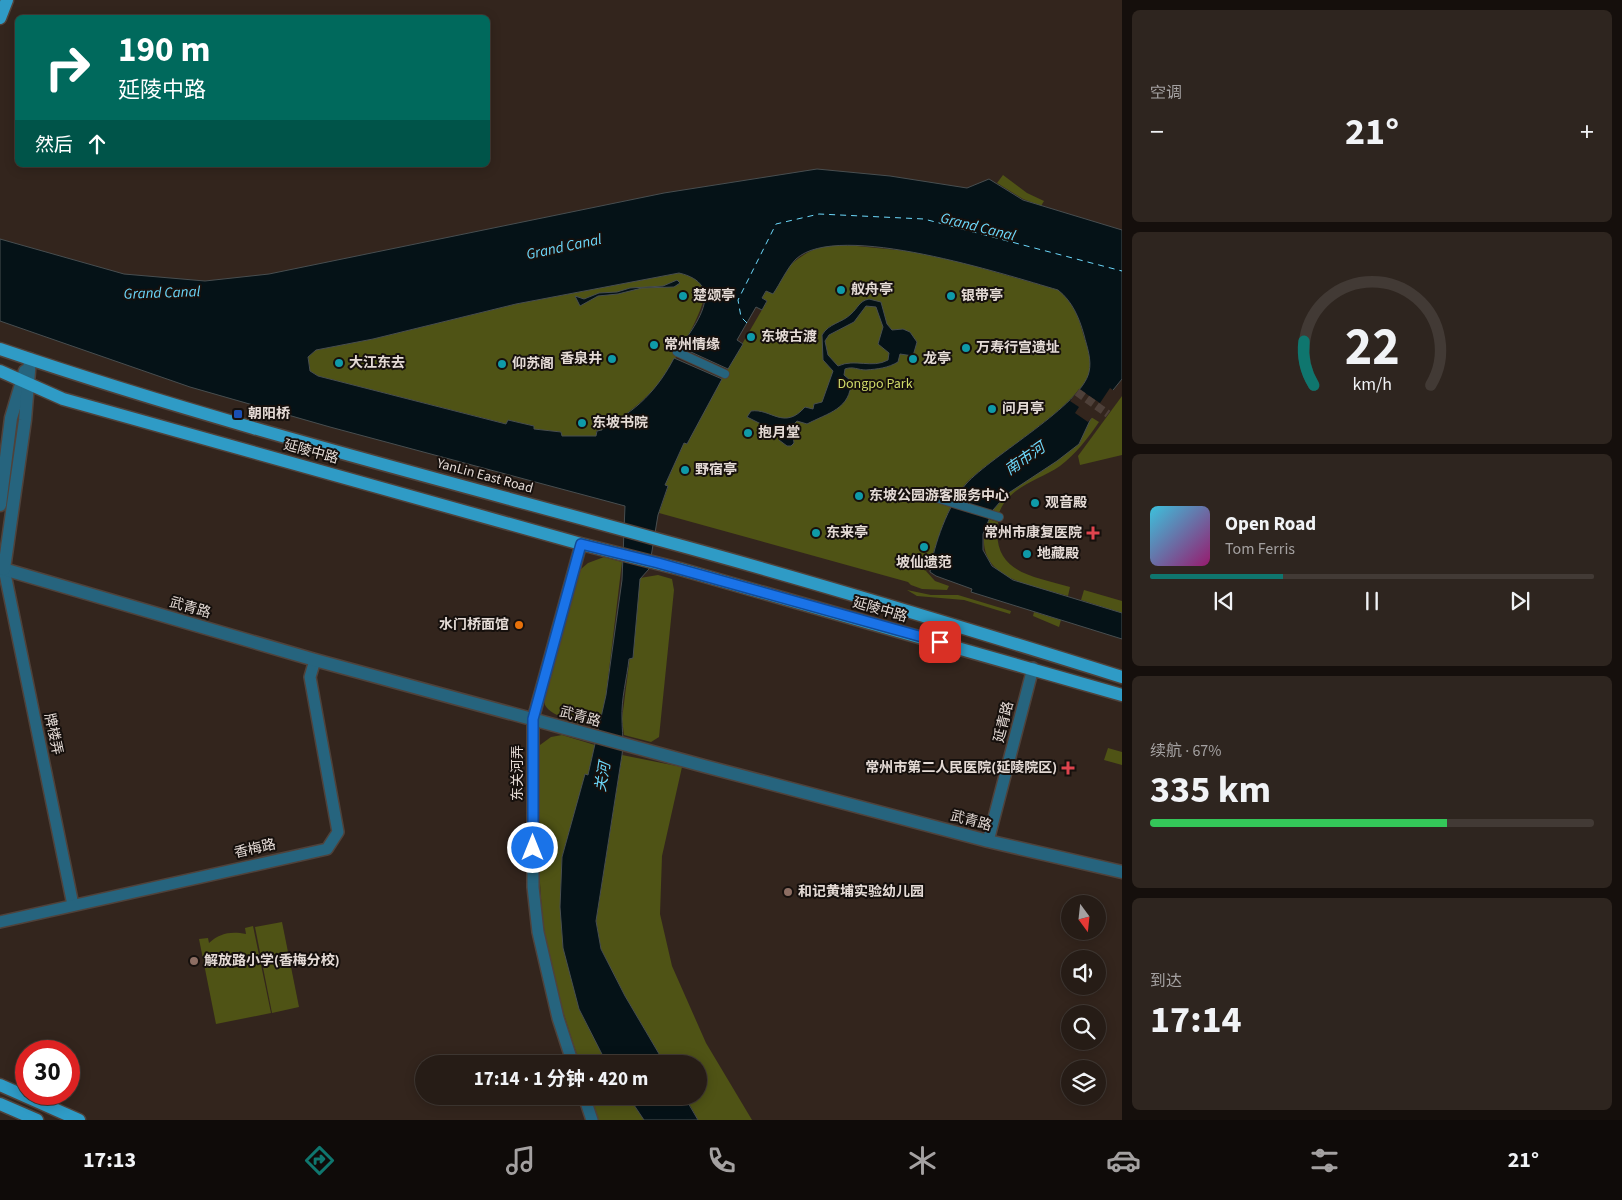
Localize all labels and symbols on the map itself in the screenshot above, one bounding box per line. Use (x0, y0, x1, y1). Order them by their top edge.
water label: Grand Canal (938, 208, 1018, 247)
water label: Grand Canal (524, 229, 604, 265)
place label: 舣舟亭 (851, 280, 893, 300)
water label: Grand Canal (123, 281, 201, 305)
marker: 舣舟亭 (835, 284, 847, 296)
place label: 楚颂亭 (693, 286, 735, 306)
place label: 银带亭 (961, 286, 1003, 306)
marker: 楚颂亭 (677, 290, 689, 302)
marker: 银带亭 (945, 290, 957, 302)
place label: 东坡古渡 (761, 327, 817, 347)
marker: 东坡古渡 (745, 331, 757, 343)
place label: 常州情缘 (664, 335, 720, 355)
place label: 万寿行宫遗址 (976, 338, 1060, 358)
marker: 常州情缘 (648, 339, 660, 351)
marker: 万寿行宫遗址 (960, 342, 972, 354)
place label: 香泉井 (560, 349, 602, 369)
place label: 龙亭 (923, 349, 951, 369)
place label: 大江东去 (349, 353, 405, 373)
marker: 香泉井 (606, 353, 618, 365)
marker: 龙亭 (907, 353, 919, 365)
place label: 仰苏阁 (512, 354, 554, 374)
marker: 大江东去 (333, 357, 345, 369)
marker: 仰苏阁 (496, 358, 508, 370)
park label: Dongpo Park (837, 374, 913, 394)
place label: 问月亭 (1002, 399, 1044, 419)
marker: 问月亭 (986, 403, 998, 415)
place label: 朝阳桥 (248, 404, 290, 424)
marker: 朝阳桥 (232, 408, 244, 420)
place label: 东坡书院 (592, 413, 648, 433)
marker: 东坡书院 (576, 417, 588, 429)
place label: 抱月堂 (758, 423, 800, 443)
marker: 抱月堂 (742, 427, 754, 439)
street label: 延陵中路 (281, 435, 341, 469)
water label: 南市河 (1001, 436, 1052, 481)
street label: YanLin East Road (434, 453, 535, 498)
place label: 野宿亭 (695, 460, 737, 480)
marker: 野宿亭 (679, 464, 691, 476)
place label: 东坡公园游客服务中心 (869, 486, 1009, 506)
marker: 东坡公园游客服务中心 (853, 490, 865, 502)
place label: 观音殿 (1045, 493, 1087, 513)
marker: 观音殿 (1029, 497, 1041, 509)
place label: 东来亭 (826, 523, 868, 543)
place label: 常州市康复医院 (984, 523, 1082, 543)
marker: 常州市康复医院 (1086, 526, 1100, 540)
marker: 东来亭 (810, 527, 822, 539)
marker: 坡仙遗范 (918, 541, 930, 553)
place label: 地藏殿 (1037, 544, 1079, 564)
marker: 地藏殿 (1021, 548, 1033, 560)
place label: 坡仙遗范 (896, 553, 952, 573)
street label: 武青路 (167, 593, 213, 623)
street label: 延陵中路 (850, 593, 910, 627)
place label: 水门桥面馆 (439, 615, 509, 635)
marker: 水门桥面馆 (513, 619, 525, 631)
pin (919, 621, 961, 663)
street label: 延青路 (989, 699, 1019, 745)
street label: 武青路 (557, 702, 603, 732)
street label: 牌楼弄 (39, 711, 67, 757)
street label: 东关河弄 (508, 745, 528, 801)
water label: 关河 (590, 758, 616, 793)
place label: 常州市第二人民医院(延陵院区) (865, 758, 1057, 778)
marker: 常州市第二人民医院(延陵院区) (1061, 761, 1075, 775)
street label: 武青路 (948, 806, 994, 836)
position arrow (506, 821, 558, 873)
street label: 香梅路 (232, 835, 278, 863)
place label: 和记黄埔实验幼儿园 (798, 882, 924, 902)
marker: 和记黄埔实验幼儿园 (782, 886, 794, 898)
north arrow (1061, 895, 1106, 940)
place label: 解放路小学(香梅分校) (204, 951, 340, 971)
marker: 解放路小学(香梅分校) (188, 955, 200, 967)
speed limit sign: 30 (15, 1040, 80, 1105)

